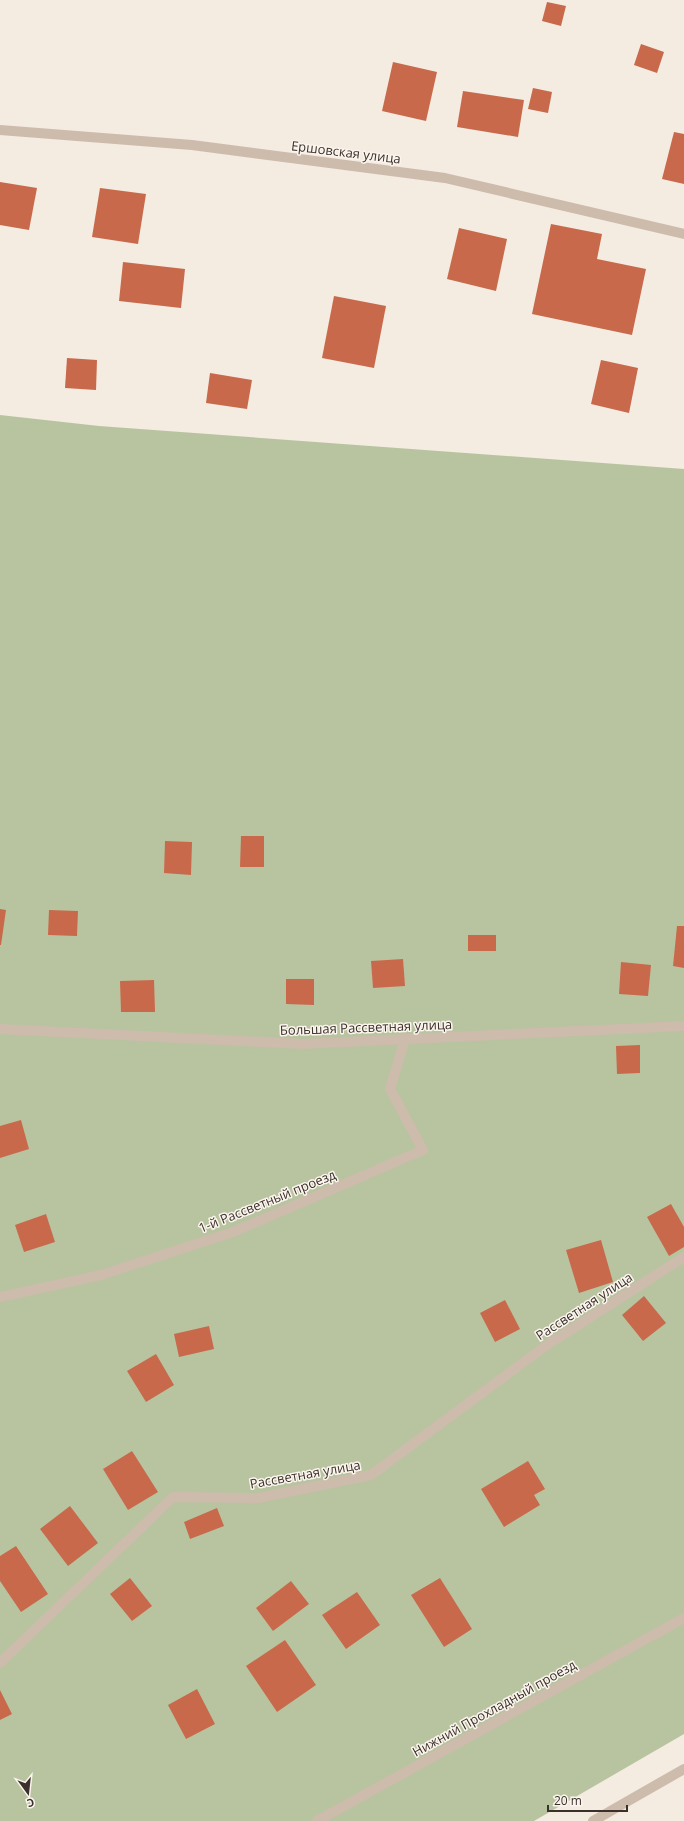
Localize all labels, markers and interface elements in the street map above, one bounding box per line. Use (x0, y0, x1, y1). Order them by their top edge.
street label: Ершовская улица (290, 136, 402, 168)
street label: Большая Рассветная улица (280, 1015, 452, 1039)
street label: 1-й Рассветный проезд (196, 1165, 339, 1237)
street label: Рассветная улица (532, 1268, 636, 1344)
street label: Рассветная улица (248, 1455, 362, 1493)
street label: Нижний Прохладный проезд (409, 1655, 579, 1761)
north arrow (8, 1773, 48, 1813)
scale bar (548, 1787, 627, 1813)
text: 20 m (554, 1792, 582, 1809)
text: С (25, 1795, 36, 1811)

